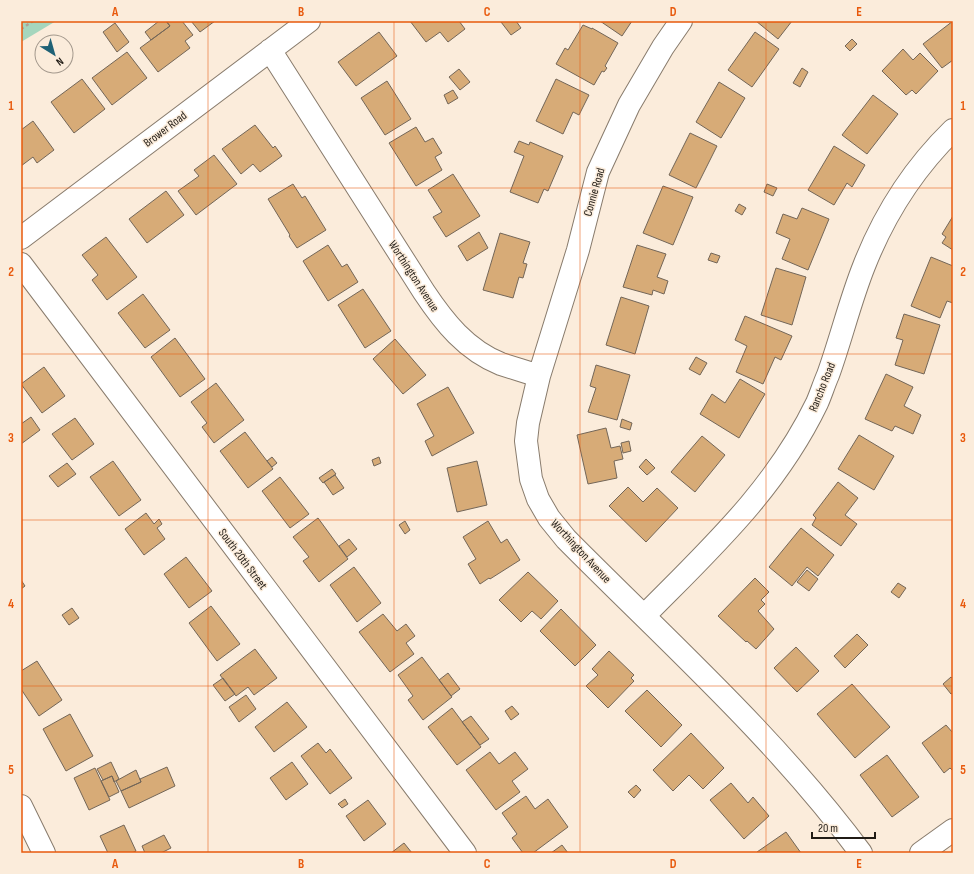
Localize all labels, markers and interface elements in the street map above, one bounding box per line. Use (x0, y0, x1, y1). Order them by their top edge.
text: A (111, 4, 119, 20)
text: B (298, 4, 304, 20)
text: C (484, 4, 491, 20)
text: D (670, 4, 677, 20)
text: E (856, 4, 862, 20)
north arrow (34, 34, 74, 74)
text: N (53, 55, 66, 69)
text: 1 (8, 98, 14, 114)
text: 1 (960, 98, 966, 114)
street label: Brower Road (141, 108, 190, 151)
street label: Connie Road (580, 166, 609, 218)
street label: Worthington Avenue (385, 238, 442, 315)
text: 2 (8, 264, 14, 280)
text: 2 (960, 264, 966, 280)
street label: Rancho Road (806, 360, 839, 414)
text: 3 (8, 430, 14, 446)
text: 3 (960, 430, 966, 446)
street label: Worthington Avenue (547, 516, 614, 587)
street label: South 20th Street (215, 526, 271, 593)
text: 4 (8, 596, 14, 612)
text: 4 (960, 596, 966, 612)
text: 5 (8, 762, 14, 778)
text: 5 (960, 762, 966, 778)
scale bar (812, 814, 875, 840)
text: 20 m (818, 821, 838, 836)
text: A (111, 856, 119, 872)
text: B (298, 856, 304, 872)
text: C (484, 856, 491, 872)
text: D (670, 856, 677, 872)
text: E (856, 856, 862, 872)

